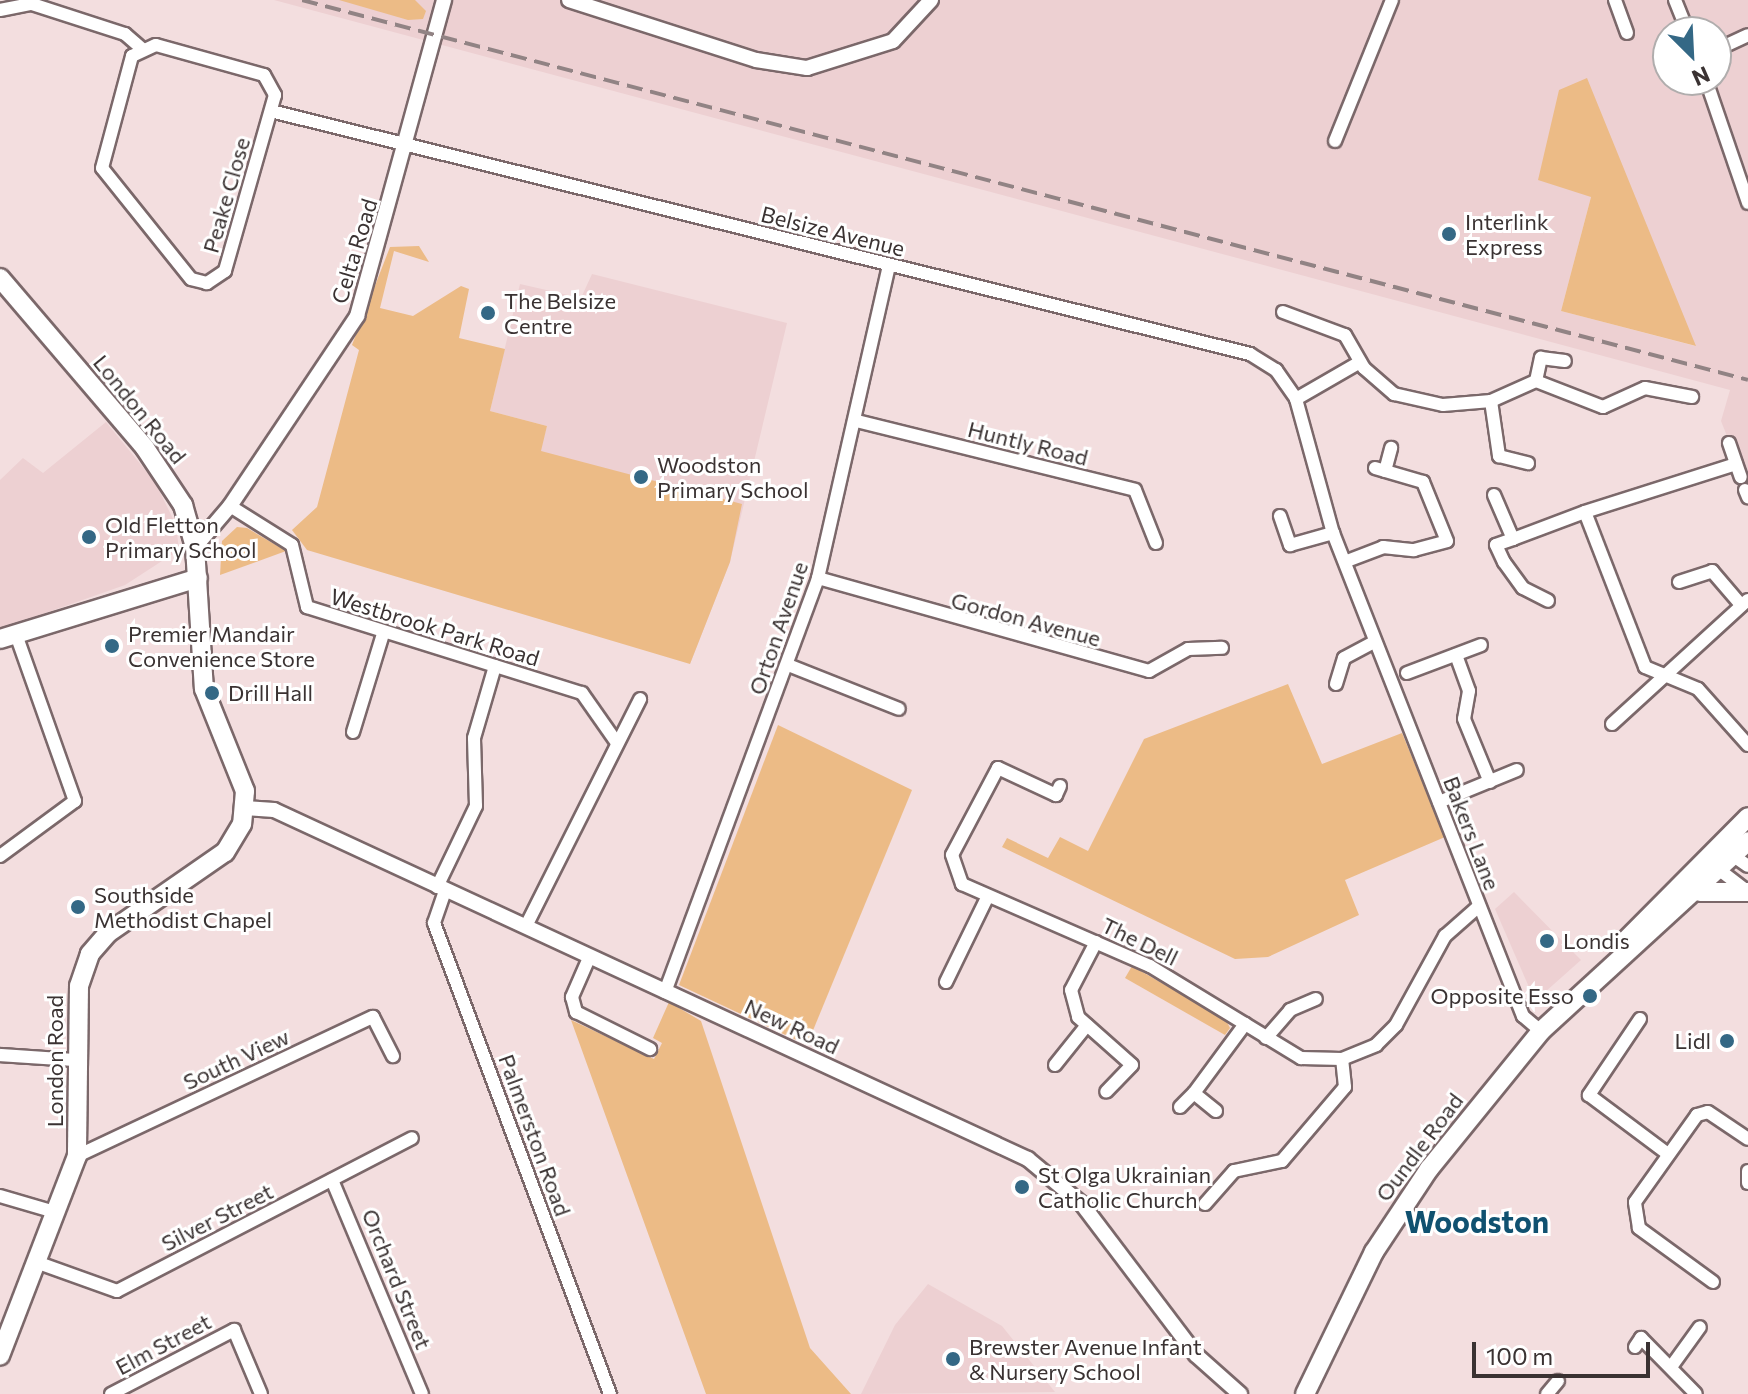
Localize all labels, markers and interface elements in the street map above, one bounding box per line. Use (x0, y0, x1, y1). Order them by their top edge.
north arrow (1652, 16, 1732, 96)
text: N (1688, 61, 1714, 92)
street label: Peake Close (197, 134, 255, 256)
street label: Celta Road (326, 195, 382, 307)
street label: Belsize Avenue (758, 200, 908, 262)
place label: Interlink Express (1465, 208, 1549, 260)
marker: Interlink Express (1440, 225, 1458, 243)
place label: The Belsize Centre (504, 287, 616, 338)
marker: The Belsize Centre (479, 304, 497, 322)
street label: London Road (88, 349, 192, 469)
street label: Huntly Road (965, 415, 1091, 471)
place label: Woodston Primary School (657, 451, 809, 502)
marker: Woodston Primary School (632, 468, 650, 486)
place label: Old Fletton Primary School (105, 511, 257, 562)
marker: Old Fletton Primary School (80, 528, 98, 546)
street label: Orton Avenue (743, 558, 813, 698)
street label: Westbrook Park Road (327, 583, 543, 671)
street label: Gordon Avenue (948, 586, 1104, 652)
place label: Premier Mandair Convenience Store (128, 620, 315, 672)
marker: Premier Mandair Convenience Store (103, 637, 121, 655)
place label: Drill Hall (228, 680, 313, 706)
marker: Drill Hall (203, 684, 221, 702)
street label: Bakers Lane (1438, 772, 1506, 894)
place label: Southside Methodist Chapel (94, 881, 272, 932)
marker: Southside Methodist Chapel (69, 898, 87, 916)
street label: The Dell (1098, 911, 1182, 971)
place label: Londis (1563, 928, 1630, 954)
marker: Londis (1538, 932, 1556, 950)
place label: Opposite Esso (1431, 983, 1574, 1009)
marker: Opposite Esso (1581, 987, 1599, 1005)
street label: New Road (741, 993, 843, 1059)
street label: London Road (42, 995, 68, 1127)
street label: South View (179, 1023, 293, 1095)
place label: Lidl (1674, 1028, 1711, 1054)
marker: Lidl (1718, 1032, 1736, 1050)
street label: Palmerston Road (493, 1050, 577, 1220)
street label: Oundle Road (1370, 1088, 1468, 1206)
place label: St Olga Ukrainian Catholic Church (1038, 1161, 1211, 1212)
street label: Silver Street (157, 1178, 277, 1256)
marker: St Olga Ukrainian Catholic Church (1013, 1178, 1031, 1196)
district label: Woodston (1405, 1203, 1549, 1239)
street label: Orchard Street (357, 1205, 437, 1353)
street label: Elm Street (111, 1308, 215, 1380)
scale bar (1476, 1326, 1654, 1376)
place label: Brewster Avenue Infant & Nursery School (969, 1333, 1202, 1384)
text: 100 m (1486, 1341, 1553, 1370)
marker: Brewster Avenue Infant & Nursery School (944, 1350, 962, 1368)

